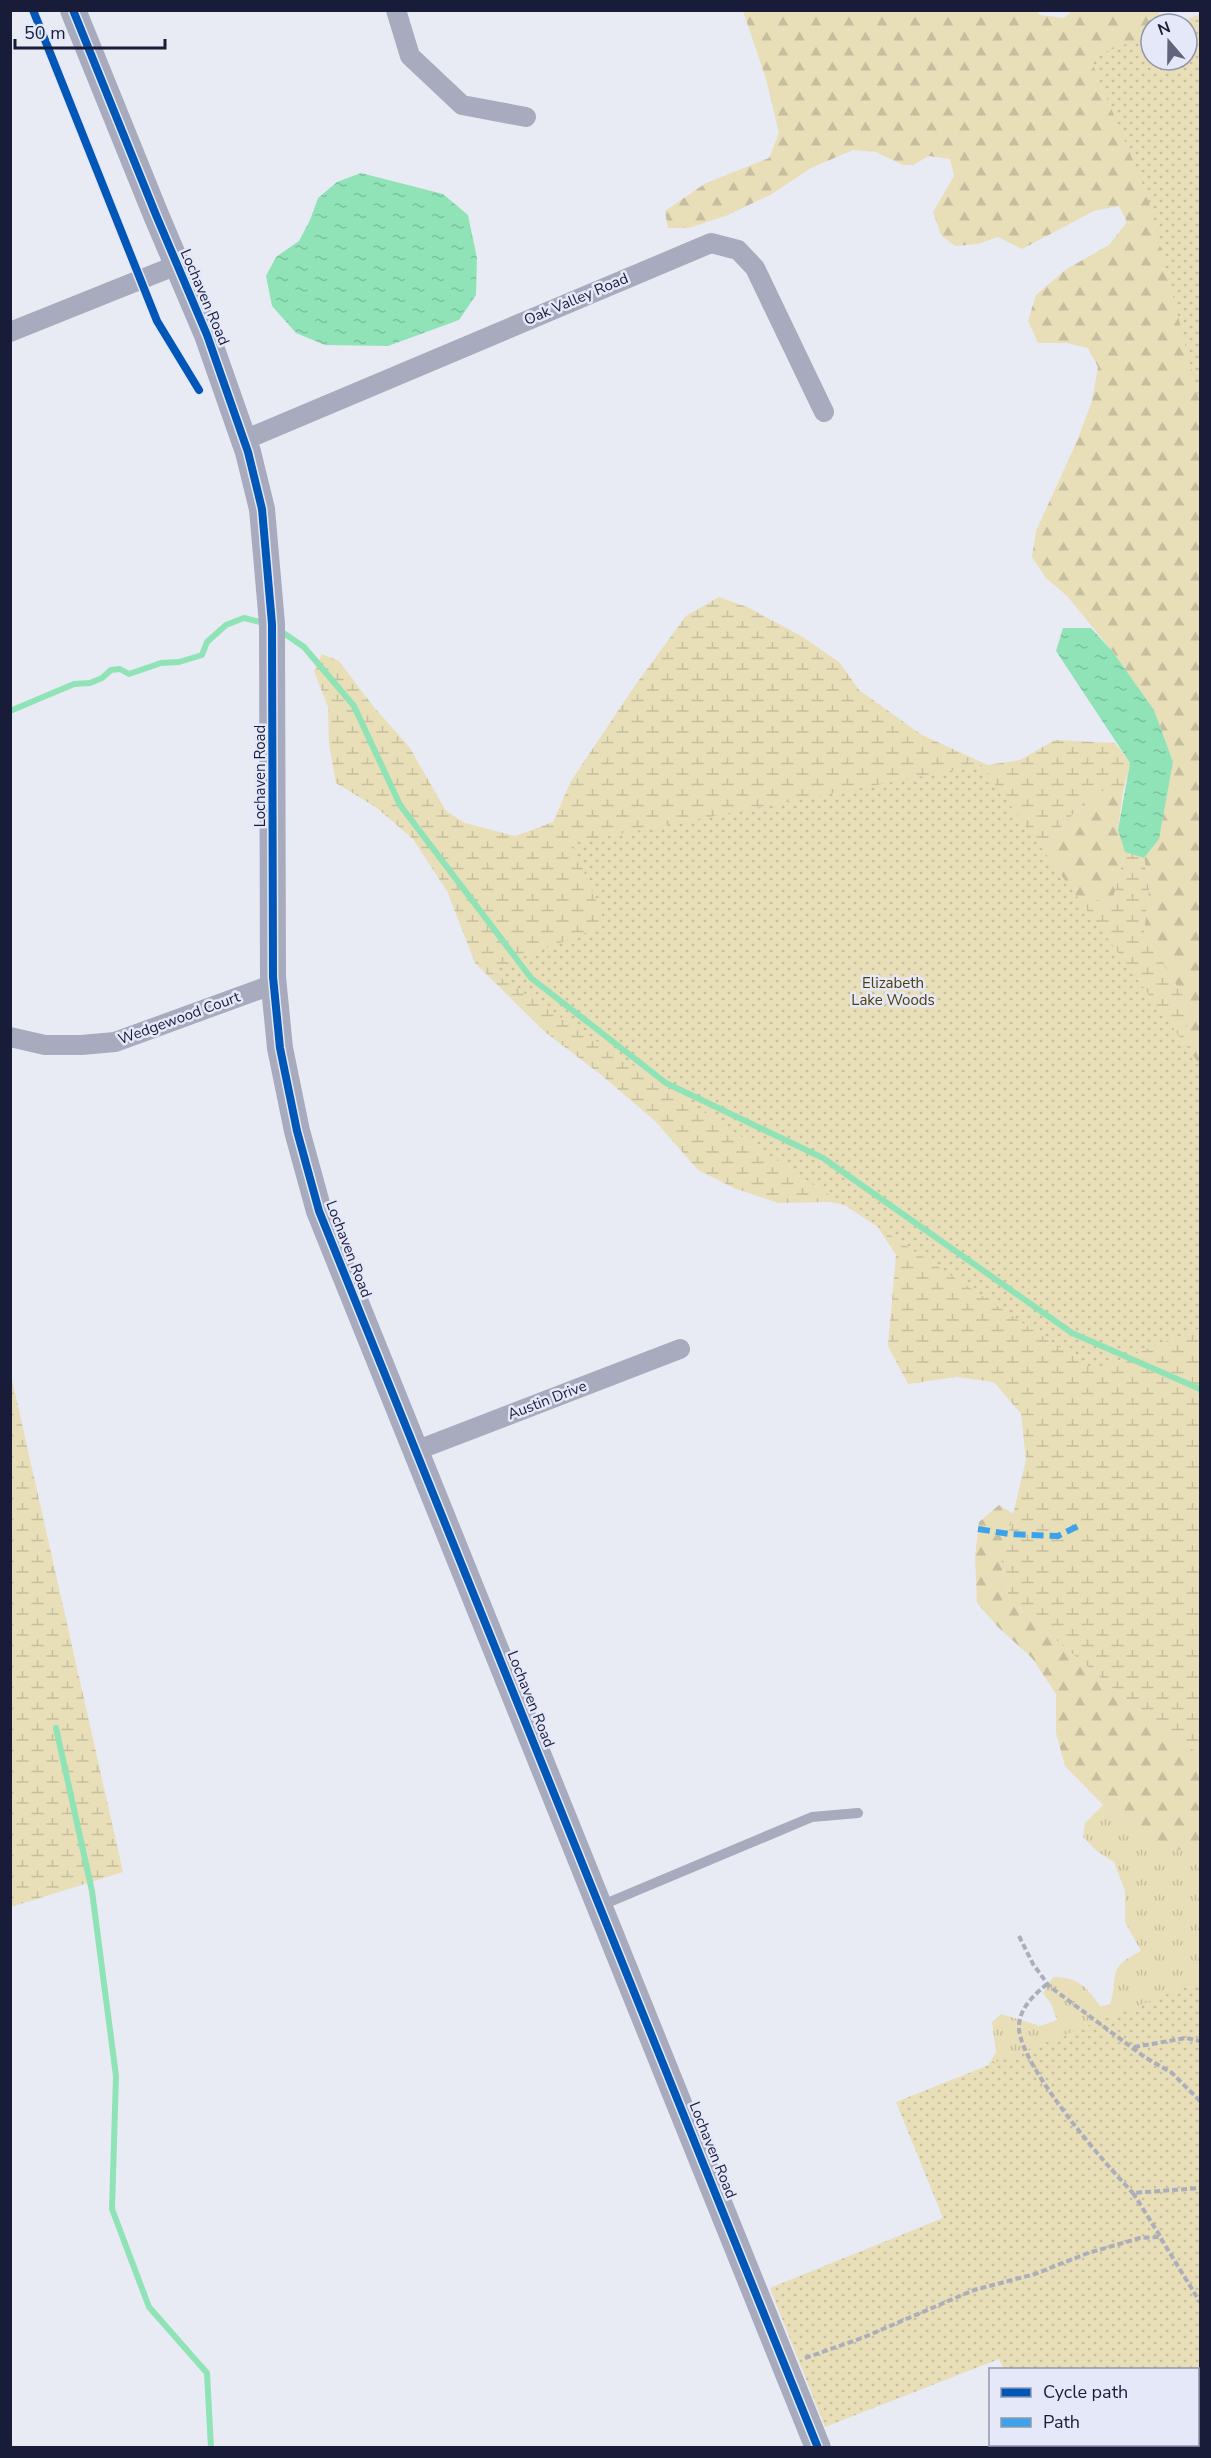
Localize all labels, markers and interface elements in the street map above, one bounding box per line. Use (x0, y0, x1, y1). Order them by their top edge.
scale bar (15, 12, 165, 50)
north arrow (1139, 12, 1199, 72)
text: N (1155, 16, 1174, 41)
text: 50 m (24, 21, 66, 45)
street label: Lochaven Road (176, 246, 234, 348)
street label: Oak Valley Road (521, 268, 631, 330)
street label: Lochaven Road (250, 725, 270, 827)
park label: Elizabeth Lake Woods (851, 973, 935, 1010)
street label: Wedgewood Court (115, 986, 243, 1049)
street label: Lochaven Road (321, 1198, 377, 1300)
street label: Austin Drive (505, 1376, 589, 1424)
street label: Lochaven Road (503, 1648, 559, 1750)
street label: Lochaven Road (685, 2099, 741, 2201)
legend (989, 2368, 1199, 2446)
text: Cycle path (1043, 2380, 1128, 2404)
text: Path (1043, 2410, 1080, 2434)

